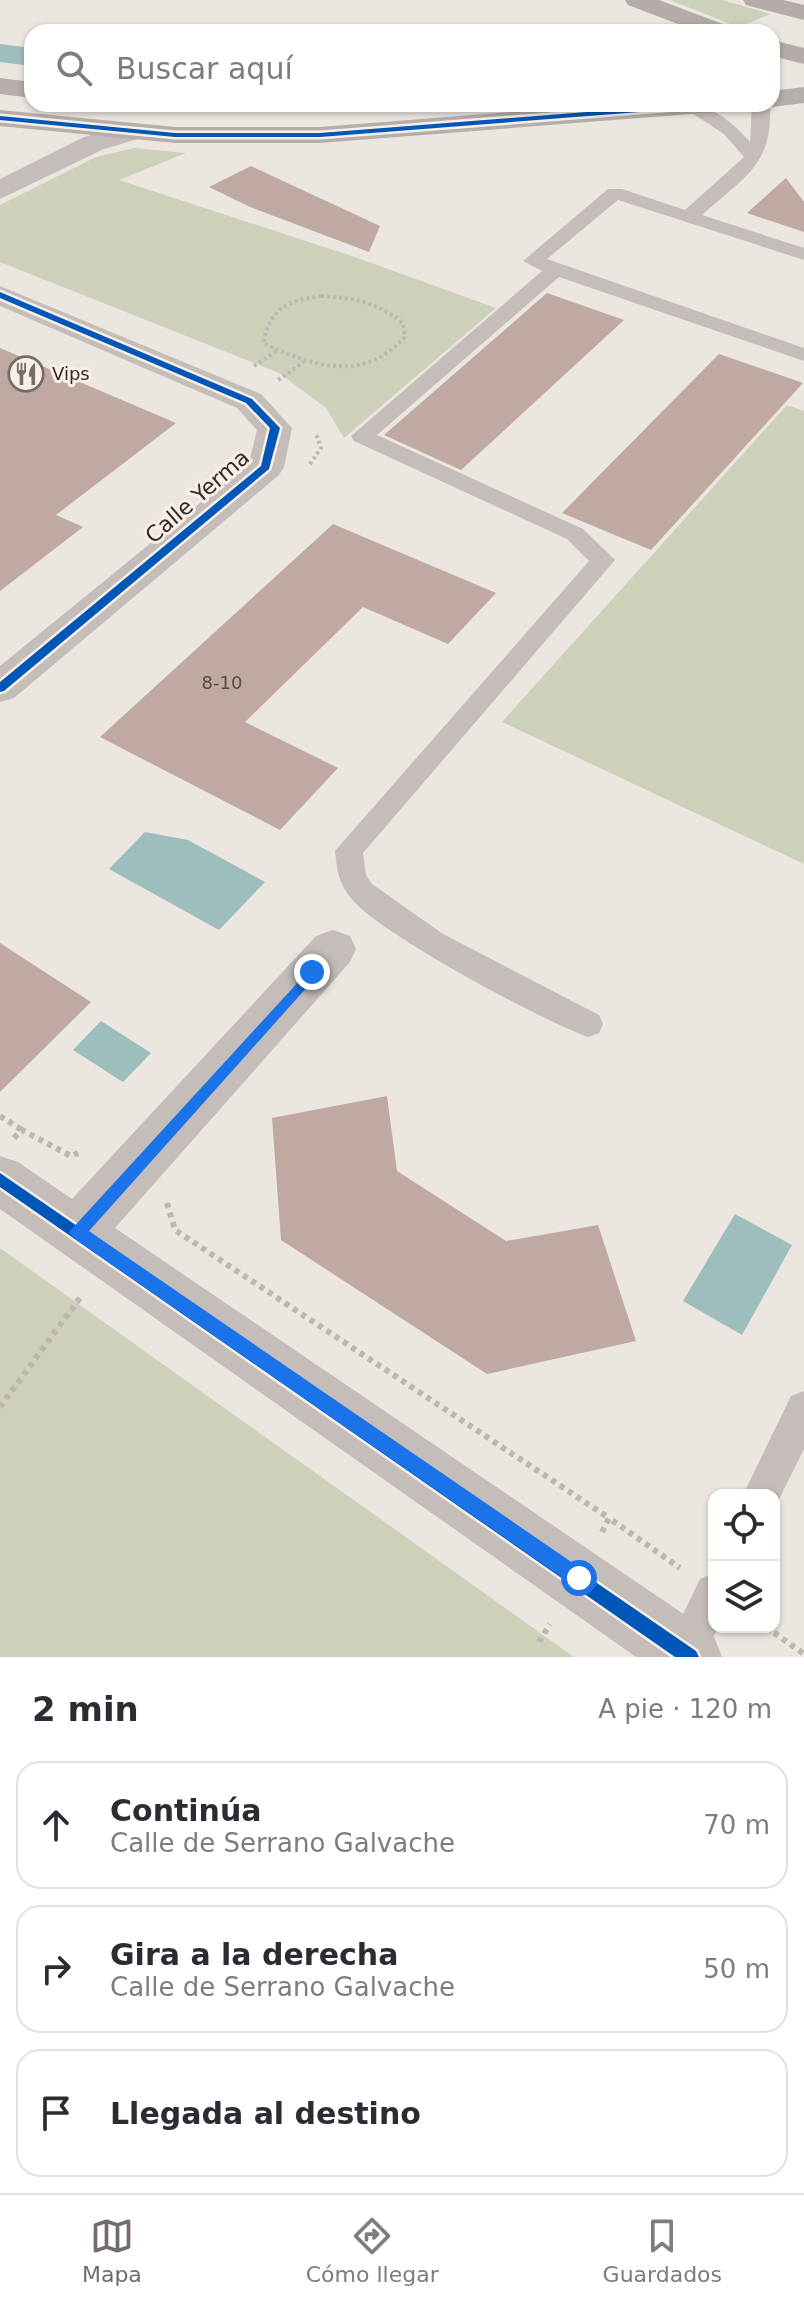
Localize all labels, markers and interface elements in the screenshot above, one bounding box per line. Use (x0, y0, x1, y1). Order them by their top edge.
search box (24, 24, 780, 112)
icon: search (52, 46, 96, 90)
text: Buscar aquí (116, 51, 293, 86)
restaurant icon: Vips (7, 355, 45, 393)
place label: Vips (52, 363, 90, 384)
street label: Calle Yerma (140, 445, 254, 548)
house number: 8-10 (202, 672, 242, 693)
route end (294, 954, 330, 990)
map controls (708, 1489, 780, 1633)
button: locate (708, 1489, 780, 1561)
route start (561, 1560, 597, 1596)
button: layers (708, 1561, 780, 1633)
text: 2 min (32, 1689, 139, 1729)
text: A pie · 120 m (598, 1694, 772, 1724)
text: Continúa (110, 1793, 262, 1828)
icon: ahead (34, 1803, 78, 1847)
text: 70 m (703, 1810, 770, 1840)
text: Calle de Serrano Galvache (110, 1828, 455, 1858)
text: Gira a la derecha (110, 1937, 398, 1972)
icon: right (34, 1947, 78, 1991)
text: 50 m (703, 1954, 770, 1984)
text: Calle de Serrano Galvache (110, 1972, 455, 2002)
icon: arrive (34, 2091, 78, 2135)
text: Llegada al destino (110, 2096, 421, 2131)
tab: Mapa (82, 2214, 142, 2287)
tab: Cómo llegar (306, 2214, 439, 2287)
tab: Guardados (603, 2214, 722, 2287)

